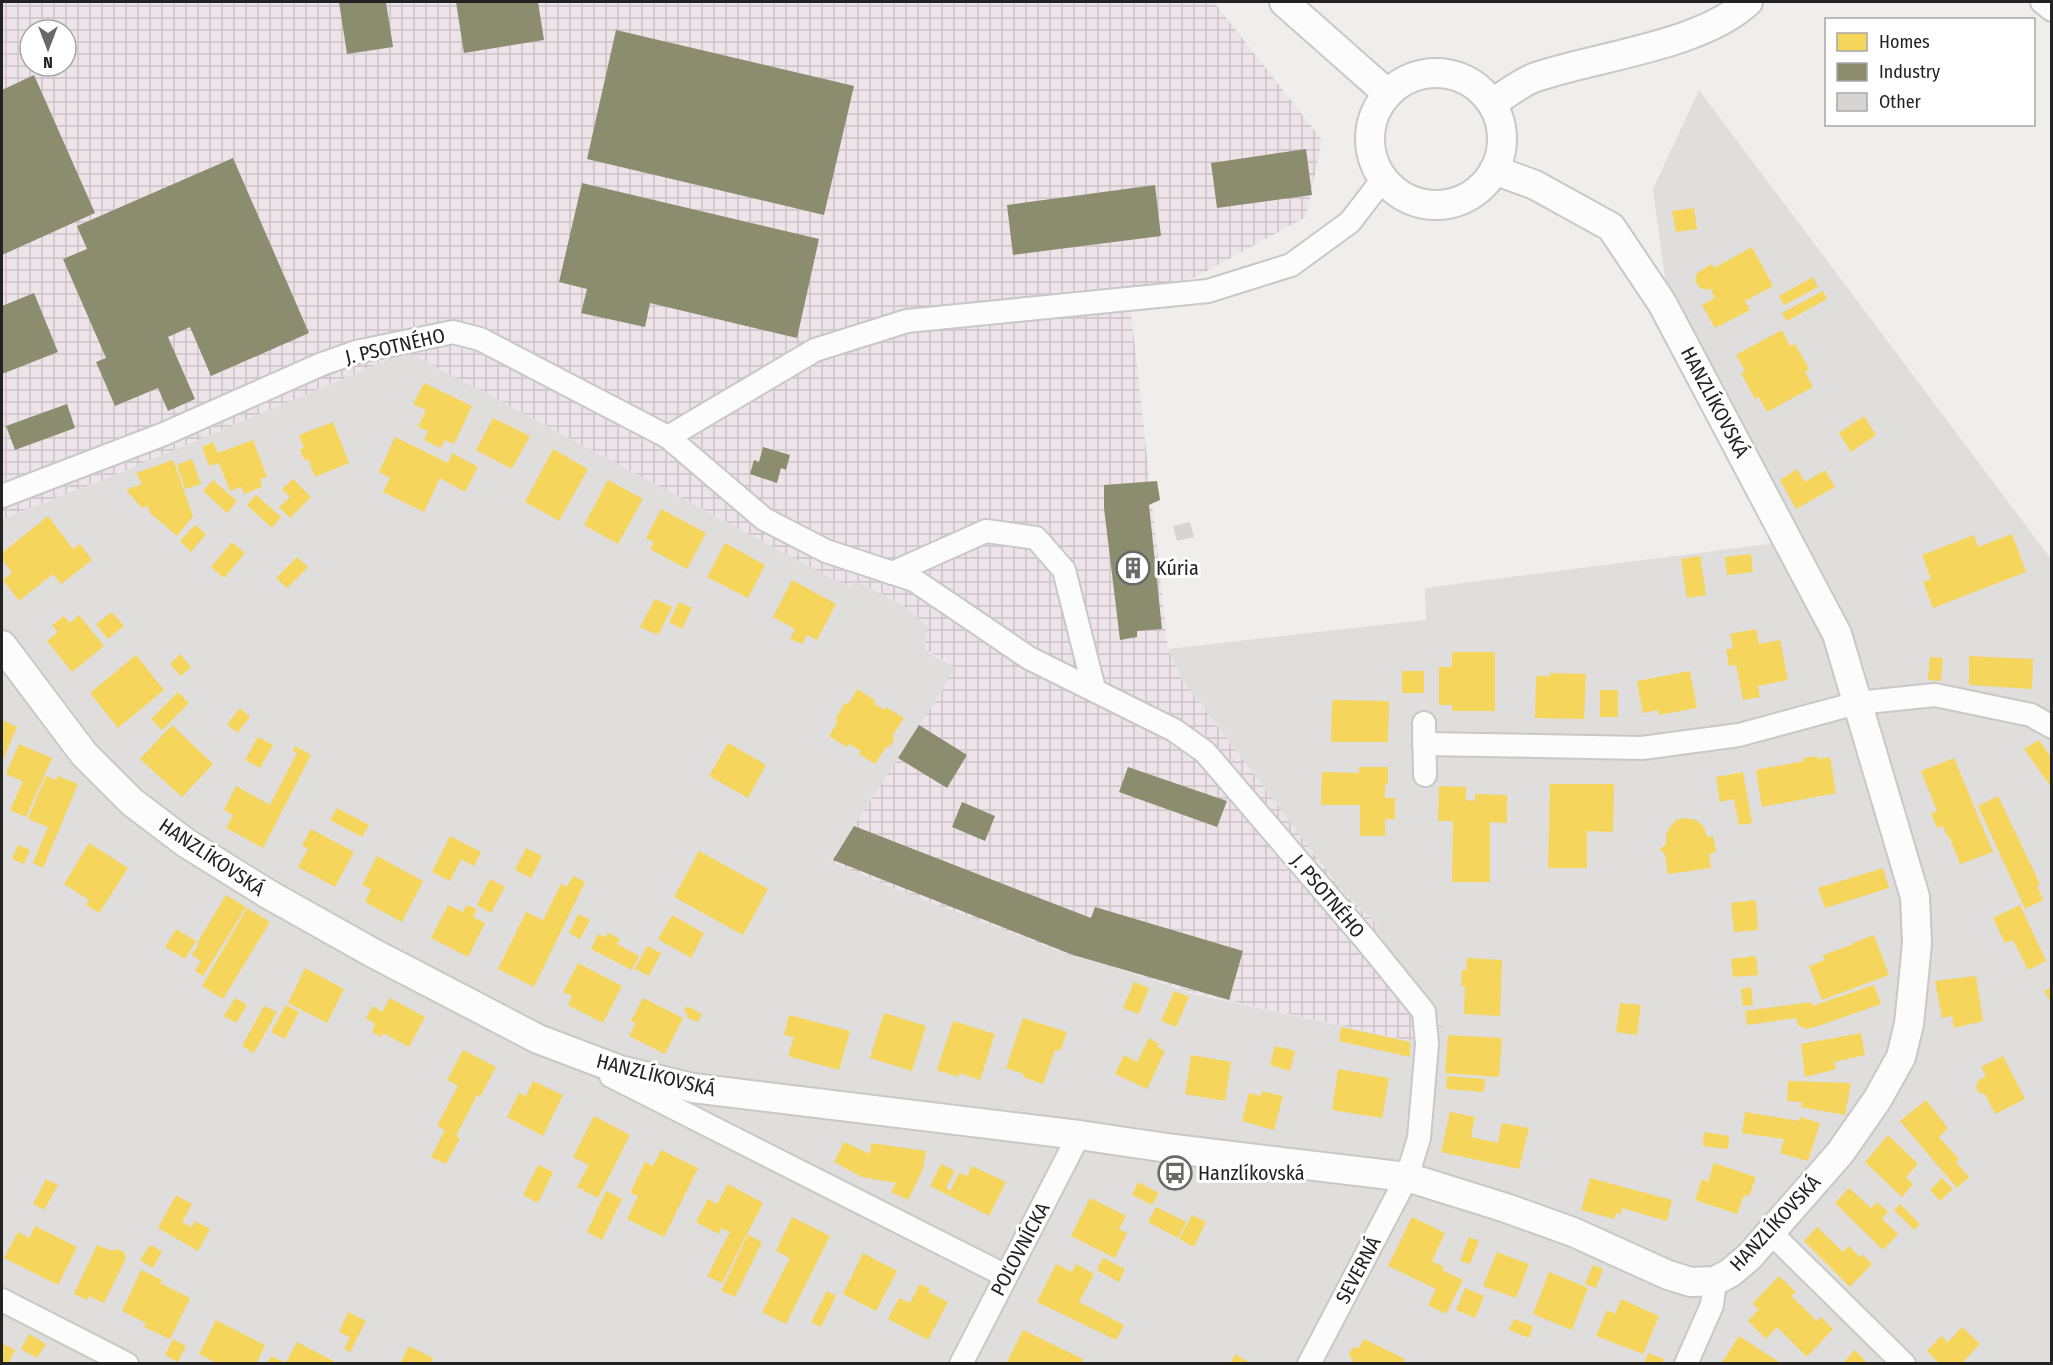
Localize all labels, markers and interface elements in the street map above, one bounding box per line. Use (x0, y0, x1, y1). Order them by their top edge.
north arrow (18, 18, 78, 78)
legend (1825, 18, 2035, 126)
text: Homes (1879, 31, 1930, 53)
text: N (43, 53, 53, 72)
text: Industry (1879, 61, 1940, 83)
text: Other (1879, 91, 1922, 113)
street label: J. PSOTNÉHO (343, 323, 447, 369)
street label: HANZLÍKOVSKÁ (1676, 343, 1754, 462)
building icon: Kúria (1115, 550, 1151, 586)
place label: Kúria (1156, 556, 1199, 580)
street label: HANZLÍKOVSKÁ (155, 813, 270, 901)
street label: J. PSOTNÉHO (1286, 849, 1370, 943)
street label: HANZLÍKOVSKÁ (594, 1049, 719, 1102)
bus stop icon: Hanzlíkovská (1157, 1155, 1193, 1191)
place label: Hanzlíkovská (1198, 1161, 1305, 1185)
street label: HANZLÍKOVSKÁ (1725, 1170, 1826, 1276)
street label: POĽOVNÍCKA (985, 1198, 1055, 1300)
street label: SEVERNÁ (1330, 1232, 1386, 1308)

